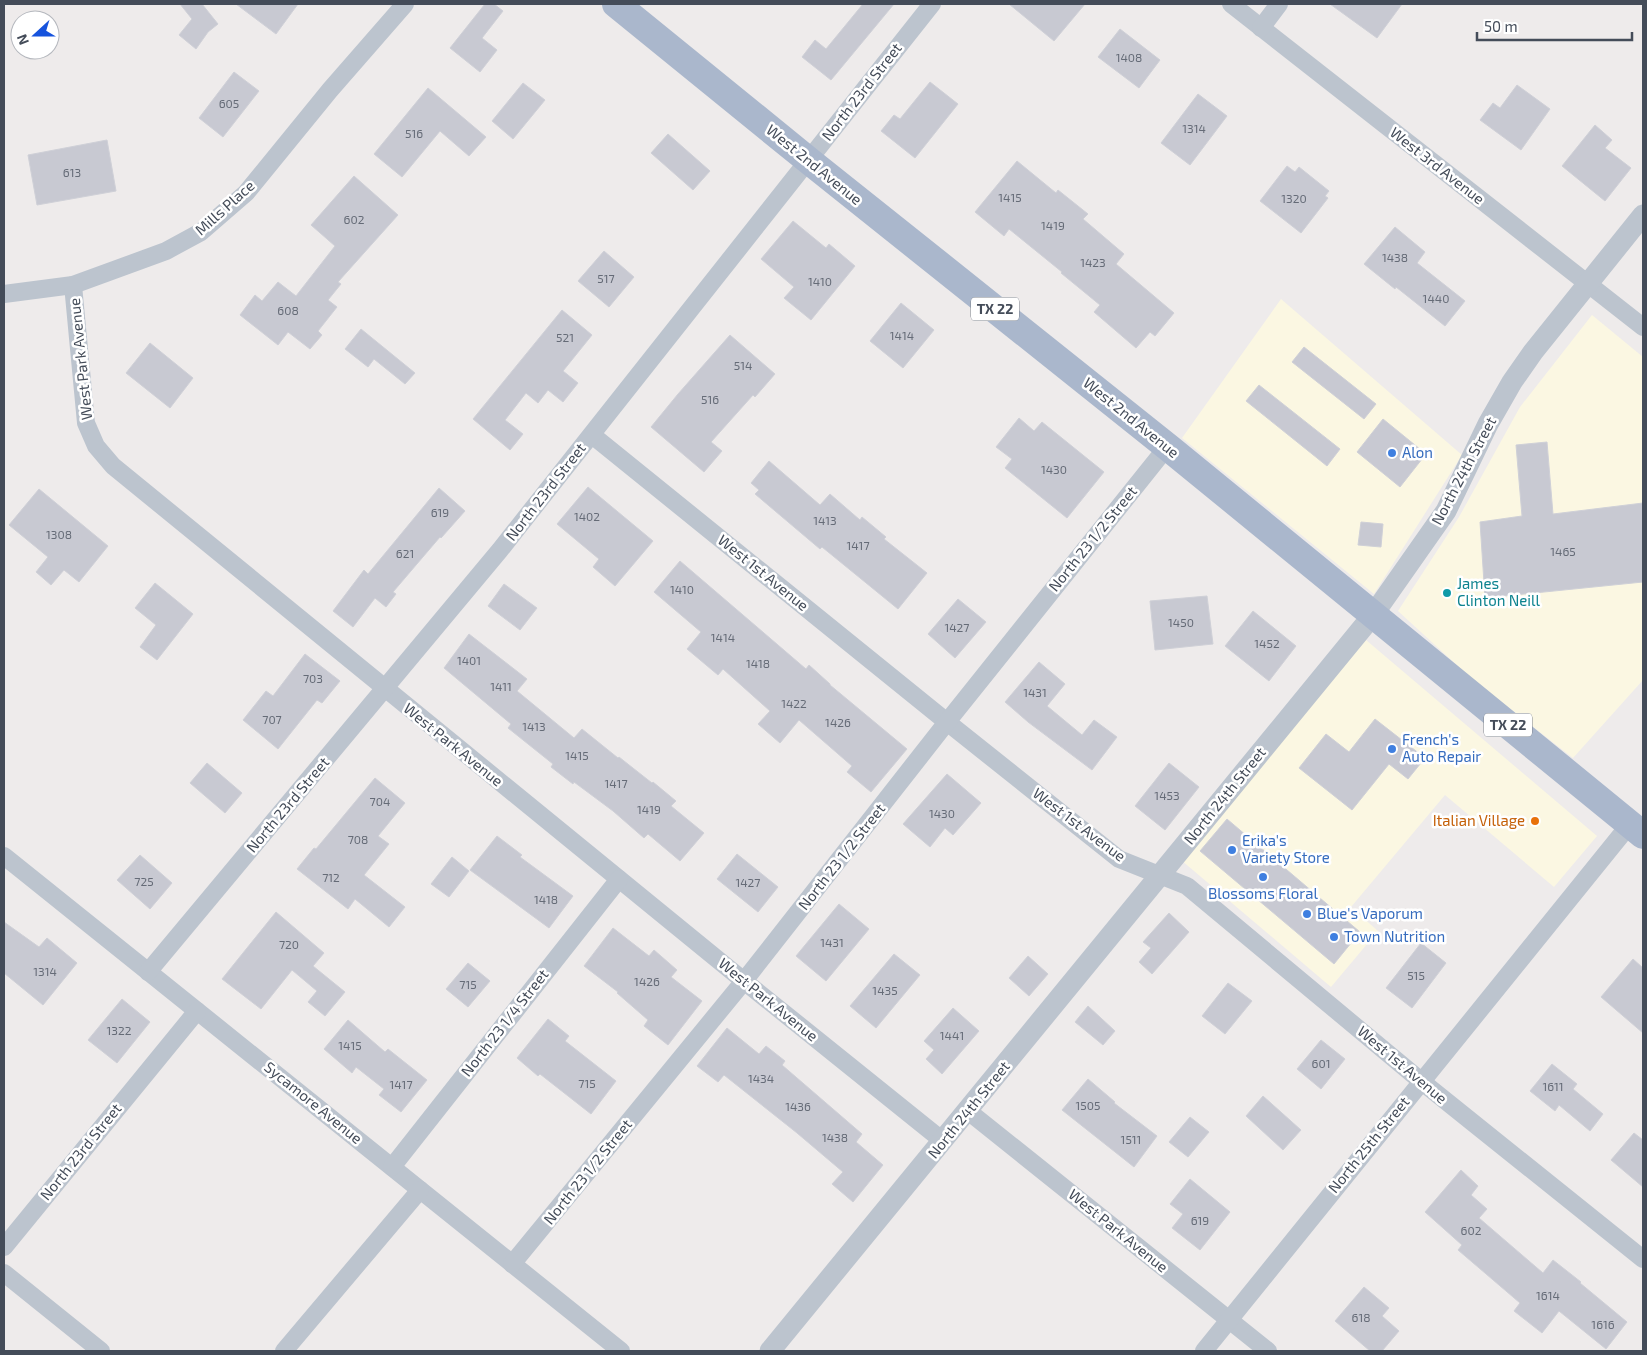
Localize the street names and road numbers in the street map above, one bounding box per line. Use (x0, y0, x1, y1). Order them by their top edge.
street label: North 23rd Street (817, 39, 905, 144)
street label: West 2nd Avenue (763, 120, 866, 208)
street label: West 3rd Avenue (1387, 123, 1488, 208)
street label: Mills Place (191, 176, 258, 239)
street label: West Park Avenue (65, 297, 95, 421)
road number: TX 22 (971, 298, 1019, 320)
street label: West 2nd Avenue (1080, 373, 1183, 461)
street label: North 24th Street (1427, 413, 1499, 528)
street label: North 23rd Street (501, 439, 589, 544)
street label: North 23 1/2 Street (1044, 482, 1140, 595)
street label: West 1st Avenue (715, 530, 813, 614)
street label: West Park Avenue (400, 699, 507, 790)
road number: TX 22 (1484, 714, 1532, 736)
street label: North 24th Street (1179, 743, 1269, 848)
street label: North 23rd Street (242, 753, 333, 856)
street label: West 1st Avenue (1030, 784, 1129, 865)
street label: North 23 1/2 Street (794, 799, 889, 913)
street label: West Park Avenue (715, 954, 822, 1045)
street label: North 23 1/4 Street (457, 965, 552, 1080)
street label: West 1st Avenue (1354, 1022, 1451, 1107)
street label: Sycamore Avenue (261, 1057, 366, 1147)
street label: North 24th Street (923, 1057, 1013, 1162)
street label: North 25th Street (1324, 1092, 1413, 1196)
street label: North 23rd Street (36, 1099, 125, 1203)
street label: North 23 1/2 Street (539, 1115, 635, 1228)
street label: West Park Avenue (1065, 1185, 1172, 1276)

